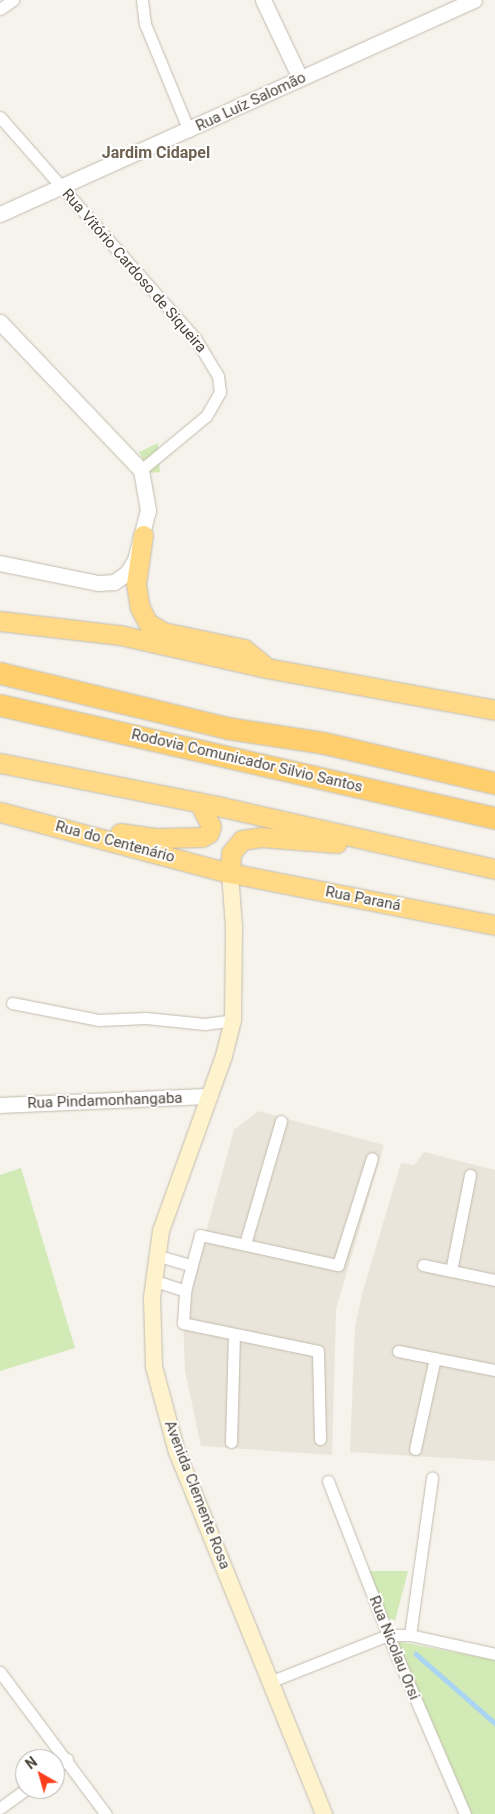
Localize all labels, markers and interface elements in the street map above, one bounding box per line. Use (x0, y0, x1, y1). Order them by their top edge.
street label: Rua Luíz Salomão (193, 69, 309, 135)
district label: Jardim Cidapel (102, 143, 210, 163)
street label: Rua Vitório Cardoso de Siqueira (58, 186, 210, 356)
street label: Rodovia Comunicador Silvio Santos (130, 726, 364, 796)
street label: Rua do Centenário (53, 817, 177, 867)
street label: Rua Paraná (324, 883, 402, 915)
street label: Rua Pindamonhangaba (27, 1089, 183, 1113)
street label: Avenida Clemente Rosa (160, 1418, 234, 1572)
street label: Rua Nicolau Orsi (365, 1593, 423, 1703)
north arrow (15, 1749, 65, 1799)
text: N (23, 1754, 40, 1772)

